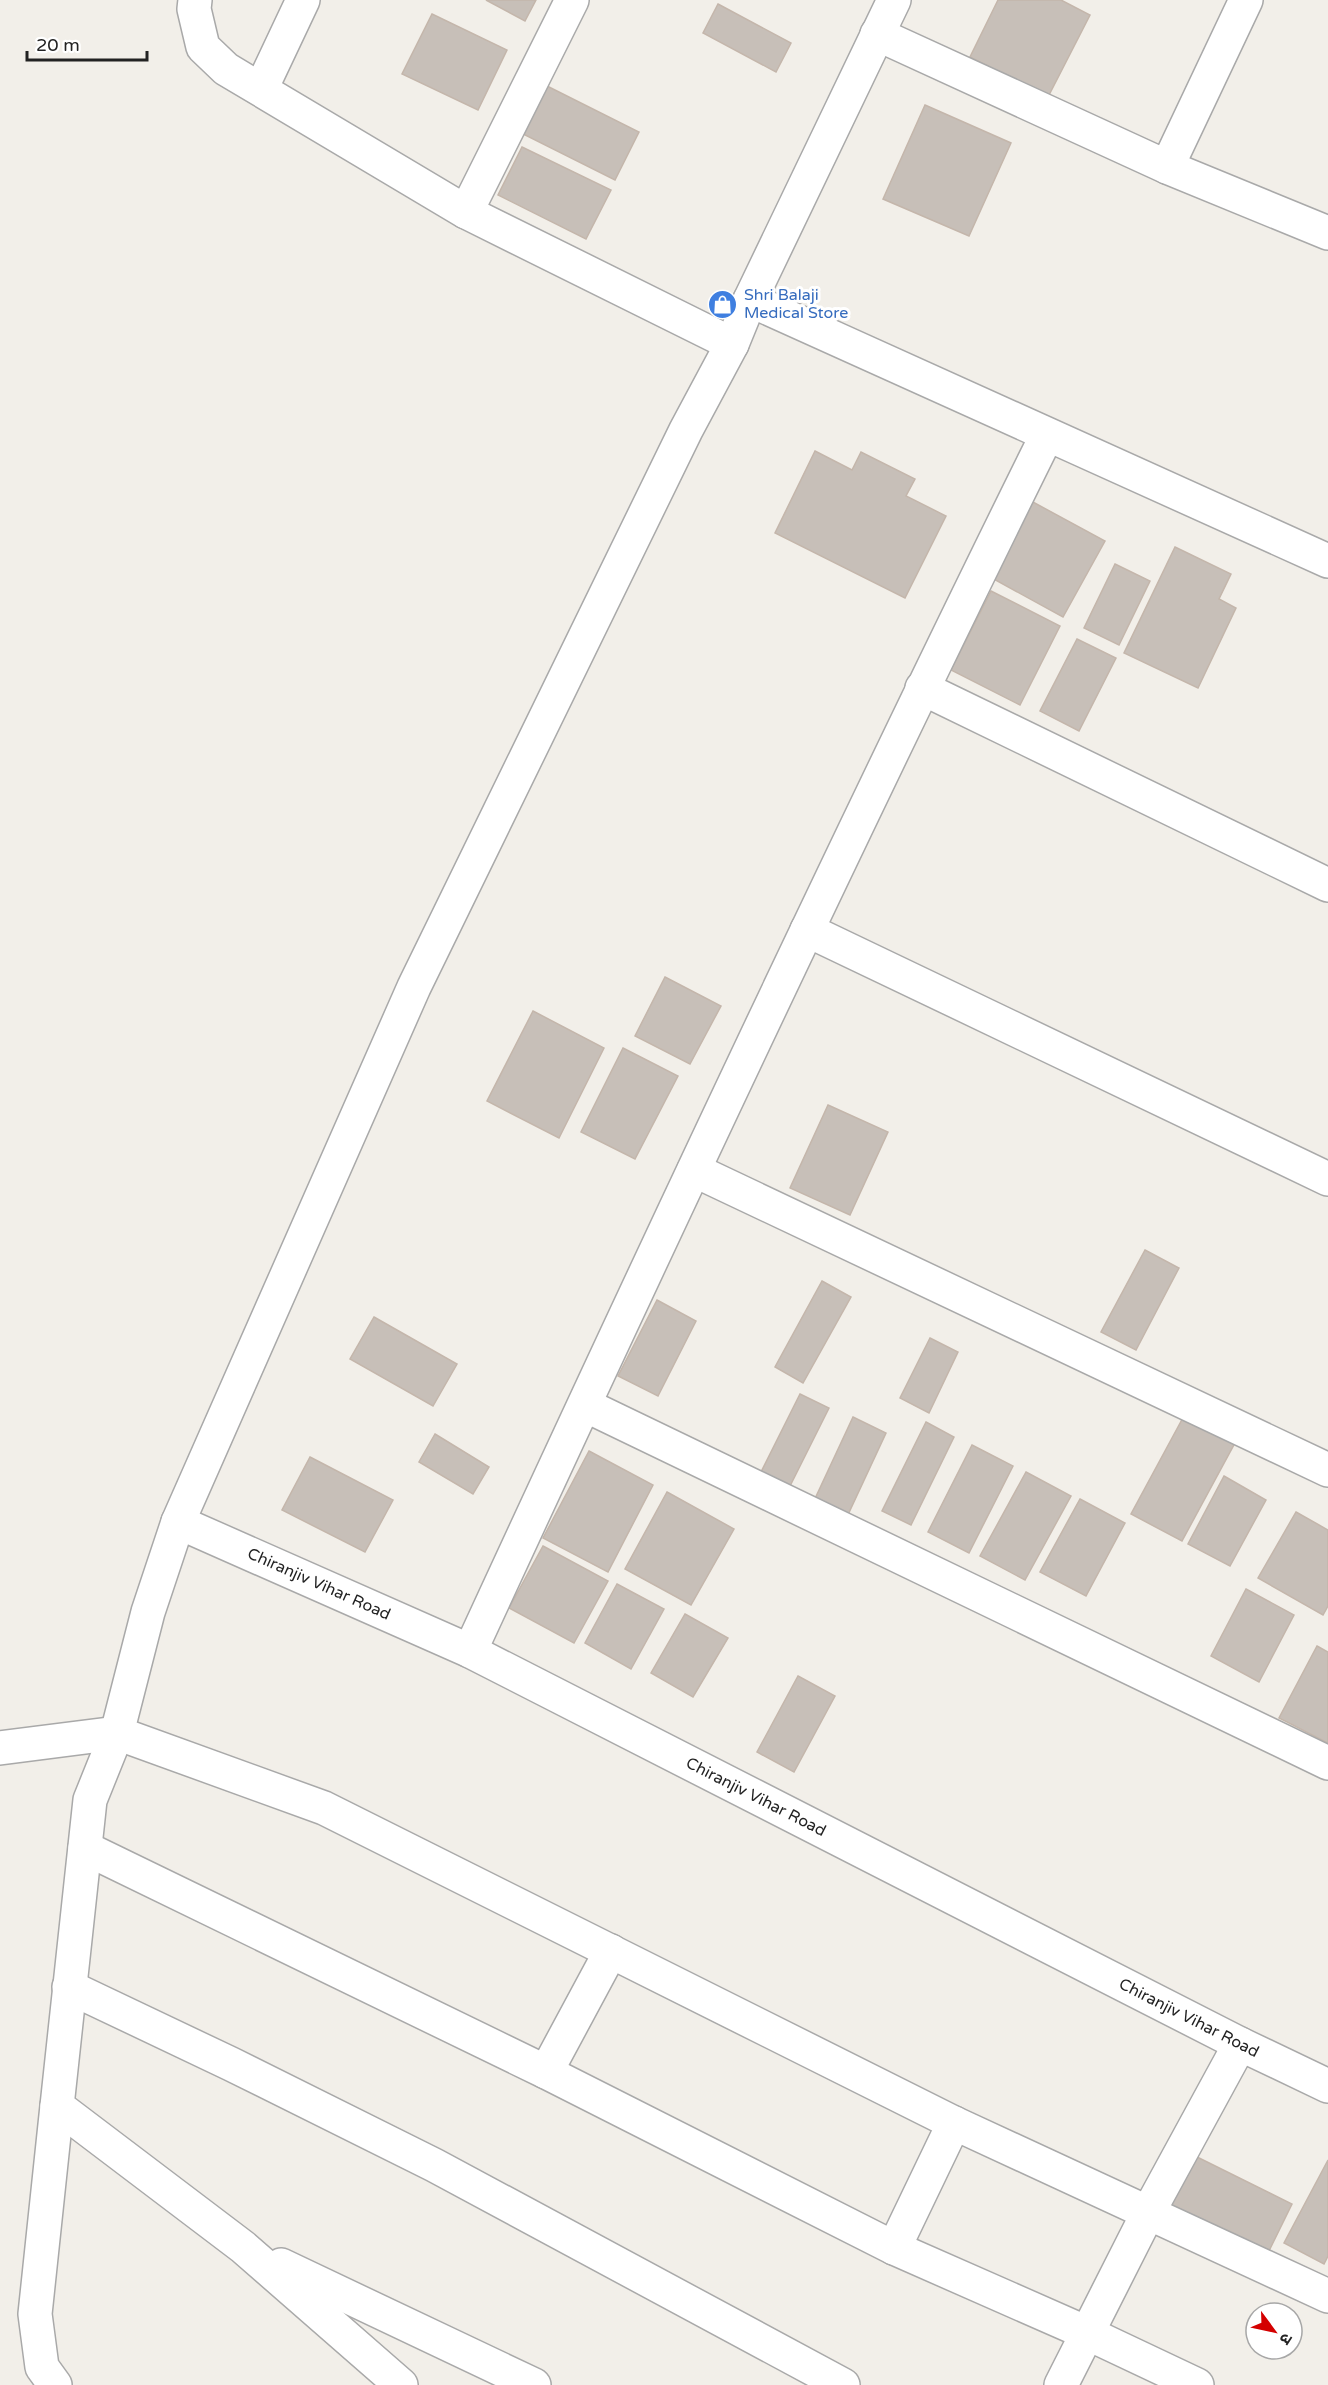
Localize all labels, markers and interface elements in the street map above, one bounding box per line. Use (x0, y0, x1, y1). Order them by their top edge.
scale bar (27, 24, 147, 62)
text: 20 m (36, 34, 80, 56)
place label: Shri Balaji Medical Store (744, 285, 848, 323)
shop icon: Shri Balaji Medical Store (707, 288, 739, 320)
street label: Chiranjiv Vihar Road (244, 1543, 394, 1625)
street label: Chiranjiv Vihar Road (683, 1753, 829, 1841)
street label: Chiranjiv Vihar Road (1116, 1974, 1262, 2062)
north arrow (1244, 2301, 1304, 2361)
text: उ (1274, 2329, 1297, 2349)

